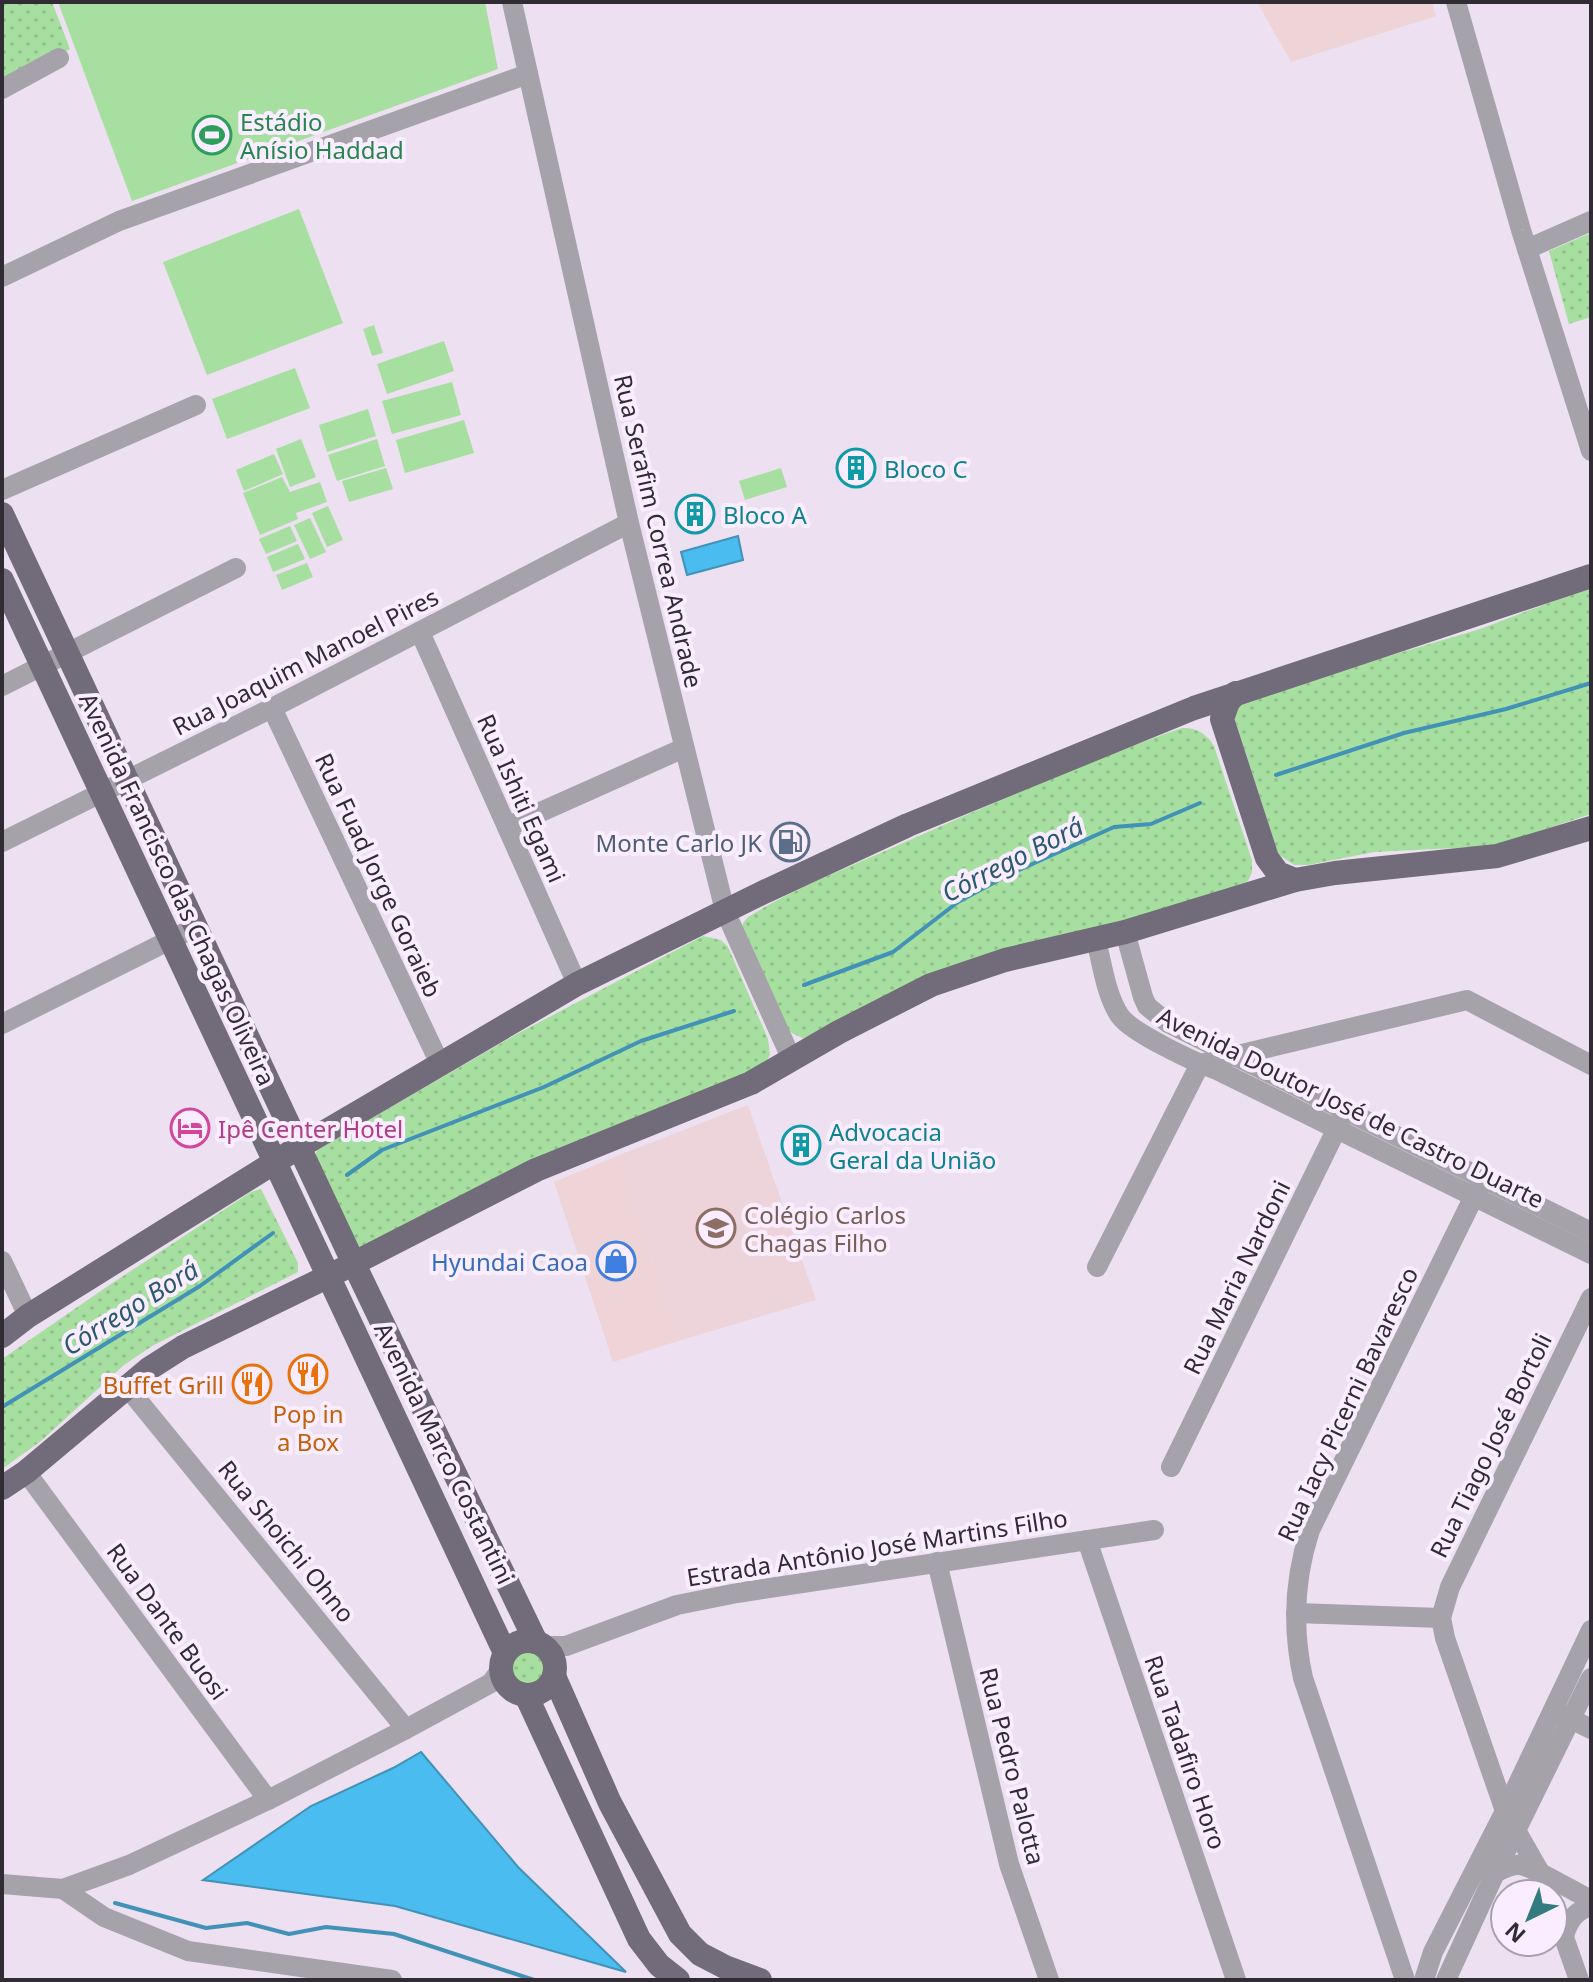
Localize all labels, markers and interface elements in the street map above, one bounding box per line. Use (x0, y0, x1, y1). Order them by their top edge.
place label: Estádio Anísio Haddad (240, 105, 404, 166)
sports icon: Estádio Anísio Haddad (191, 114, 233, 156)
street label: Rua Serafim Correa Andrade (607, 371, 711, 691)
building icon: Bloco C (835, 447, 877, 489)
place label: Bloco C (884, 452, 968, 485)
building icon: Bloco A (674, 493, 716, 535)
place label: Bloco A (723, 498, 808, 531)
street label: Rua Joaquim Manoel Pires (166, 580, 444, 742)
street label: Avenida Francisco das Chagas Oliveira (72, 687, 284, 1091)
street label: Rua Ishiti Egami (470, 708, 574, 888)
street label: Rua Fuad Jorge Goraieb (308, 748, 450, 1002)
water label: Córrego Borá (935, 808, 1089, 910)
fuel station icon: Monte Carlo JK (769, 821, 811, 863)
place label: Monte Carlo JK (596, 826, 762, 859)
street label: Avenida Doutor José de Castro Duarte (1152, 999, 1550, 1215)
hotel icon: Ipê Center Hotel (169, 1107, 211, 1149)
place label: Ipê Center Hotel (218, 1112, 403, 1145)
place label: Advocacia Geral da União (829, 1115, 996, 1176)
building icon: Advocacia Geral da União (780, 1124, 822, 1166)
street label: Rua Maria Nardoni (1175, 1175, 1297, 1379)
place label: Colégio Carlos Chagas Filho (744, 1198, 906, 1259)
school or university icon: Colégio Carlos Chagas Filho (695, 1207, 737, 1249)
shop icon: Hyundai Caoa (595, 1240, 637, 1282)
place label: Hyundai Caoa (431, 1245, 588, 1278)
water label: Córrego Borá (55, 1251, 205, 1363)
street label: Rua Iacy Picerni Bavaresco (1269, 1261, 1425, 1547)
street label: Avenida Marco Costantini (367, 1317, 523, 1589)
street label: Rua Tiago José Bortoli (1421, 1327, 1559, 1563)
restaurant icon: Pop in a Box (287, 1353, 329, 1395)
restaurant icon: Buffet Grill (231, 1363, 273, 1405)
place label: Buffet Grill (103, 1368, 224, 1401)
place label: Pop in a Box (272, 1397, 344, 1458)
street label: Rua Shoichi Ohno (211, 1453, 363, 1629)
street label: Estrada Antônio José Martins Filho (684, 1501, 1070, 1593)
street label: Rua Dante Buosi (100, 1536, 236, 1706)
street label: Rua Tadafiro Horo (1137, 1650, 1235, 1854)
street label: Rua Pedro Palotta (973, 1664, 1053, 1868)
north arrow (1489, 1878, 1569, 1958)
text: N (1498, 1916, 1531, 1950)

